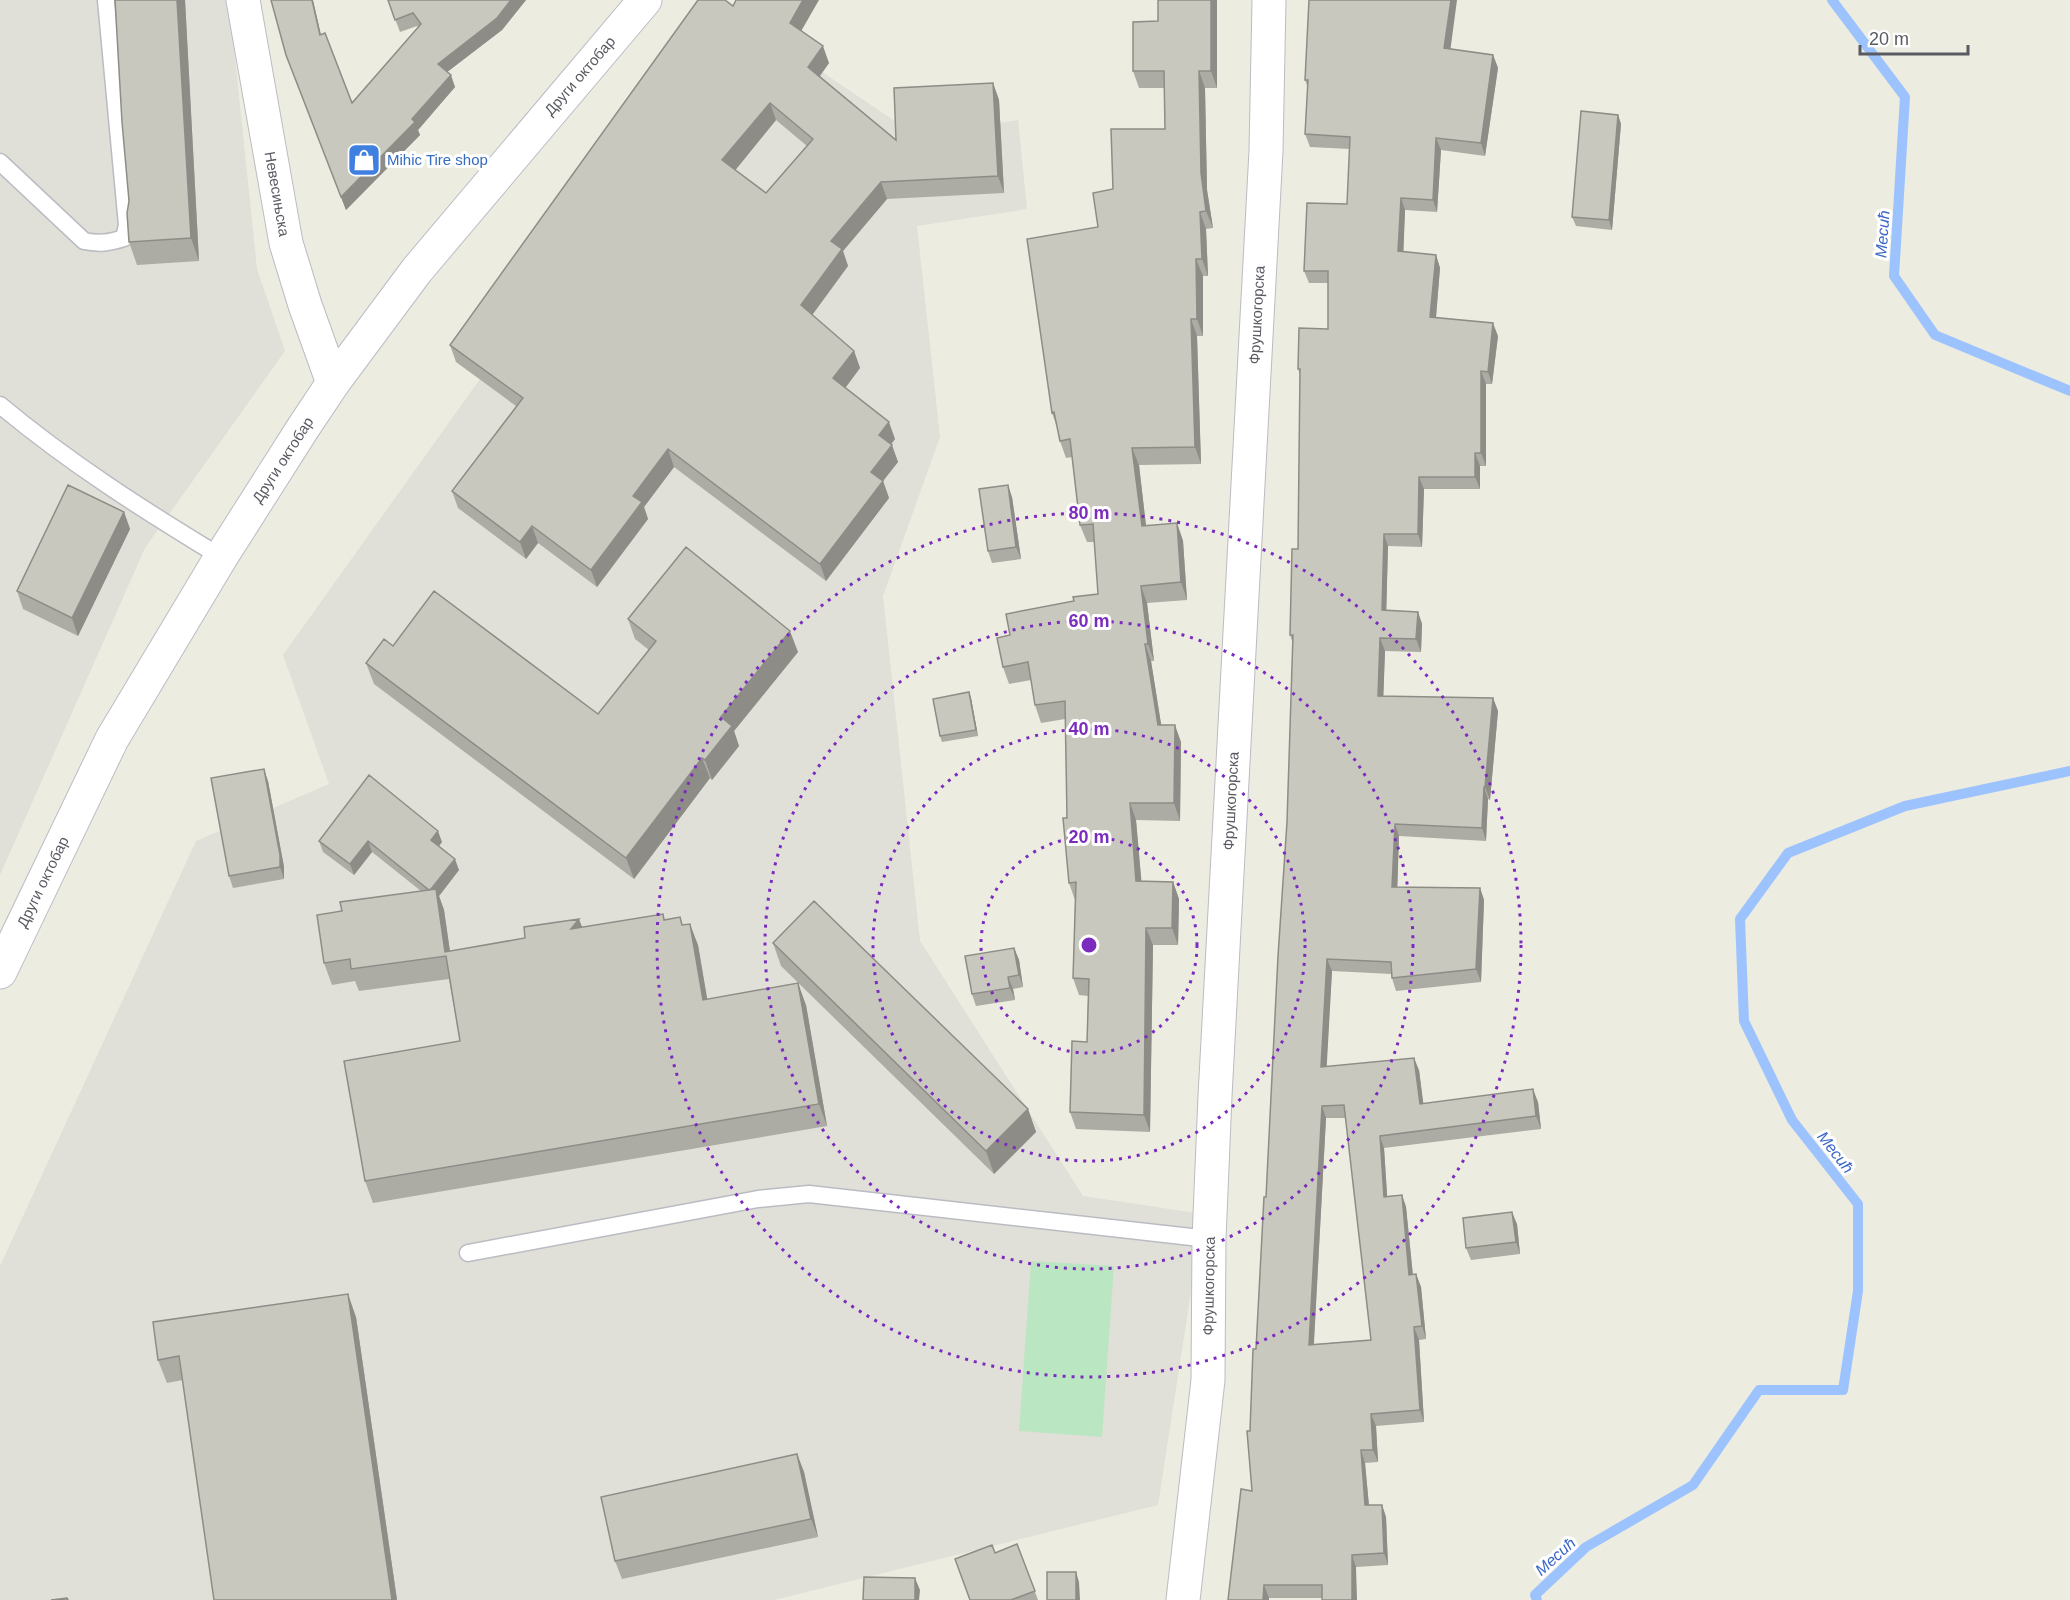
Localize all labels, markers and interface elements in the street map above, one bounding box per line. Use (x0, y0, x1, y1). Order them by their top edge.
scale bar (1860, 18, 1968, 56)
text: 20 m (1869, 29, 1909, 49)
street label: Други октобар (541, 33, 618, 119)
shop icon: Mihic Tire shop (346, 142, 382, 178)
street label: Невесињска (262, 150, 293, 238)
place label: Mihic Tire shop (387, 151, 488, 168)
water label: Месић (1872, 209, 1893, 258)
street label: Фрушкогорска (1245, 265, 1268, 365)
street label: Други октобар (249, 414, 317, 506)
text: 80 m (1068, 503, 1110, 523)
text: 60 m (1068, 611, 1110, 631)
text: 40 m (1068, 719, 1110, 739)
street label: Фрушкогорска (1219, 751, 1242, 851)
text: 20 m (1068, 827, 1110, 847)
street label: Други октобар (13, 834, 72, 930)
centre of rings (1079, 935, 1099, 955)
water label: Месић (1814, 1128, 1857, 1176)
street label: Фрушкогорска (1199, 1236, 1218, 1336)
water label: Месић (1532, 1534, 1579, 1579)

